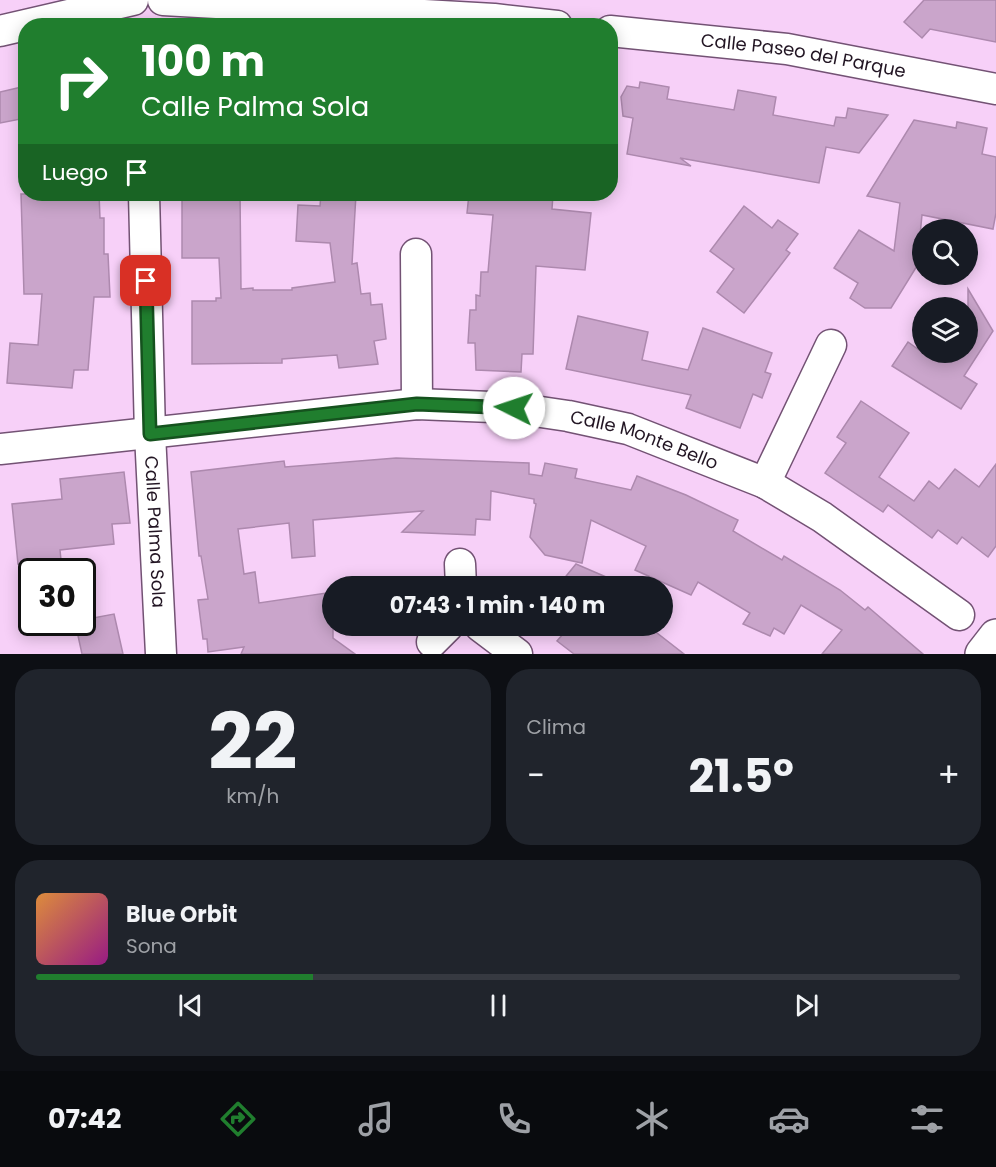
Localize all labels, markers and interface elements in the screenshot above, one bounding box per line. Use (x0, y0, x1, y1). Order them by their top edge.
street label: Calle Paseo del Parque (700, 27, 908, 83)
text: 100 m (141, 32, 265, 91)
icon: right (42, 42, 120, 120)
text: Calle Palma Sola (141, 88, 369, 125)
icon: arrive (120, 156, 153, 189)
text: Luego (42, 157, 108, 188)
map controls (912, 219, 978, 363)
button: search (912, 219, 978, 285)
pin (120, 255, 171, 306)
icon: arrive (129, 264, 162, 297)
button: layers (912, 297, 978, 363)
position arrow (482, 376, 546, 440)
street label: Calle Monte Bello (568, 404, 722, 475)
street label: Calle Palma Sola (139, 455, 172, 608)
speed limit sign: 30 (18, 558, 96, 636)
text: 07:43 · 1 min · 140 m (390, 590, 605, 621)
text: 22 (208, 687, 297, 796)
text: Clima (527, 713, 586, 741)
text: 21.5° (688, 745, 794, 808)
text: − (527, 752, 545, 799)
text: + (937, 752, 960, 799)
text: km/h (226, 782, 279, 810)
text: Blue Orbit (126, 899, 237, 930)
text: Sona (126, 932, 177, 960)
icon: previous (174, 989, 207, 1022)
icon: pause (482, 989, 515, 1022)
icon: next (790, 989, 823, 1022)
icon: directions (217, 1098, 259, 1140)
icon: music (355, 1098, 397, 1140)
icon: phone (493, 1098, 535, 1140)
icon: climate (631, 1098, 673, 1140)
icon: car (768, 1098, 810, 1140)
icon: filters (906, 1098, 948, 1140)
text: 07:42 (48, 1100, 121, 1137)

